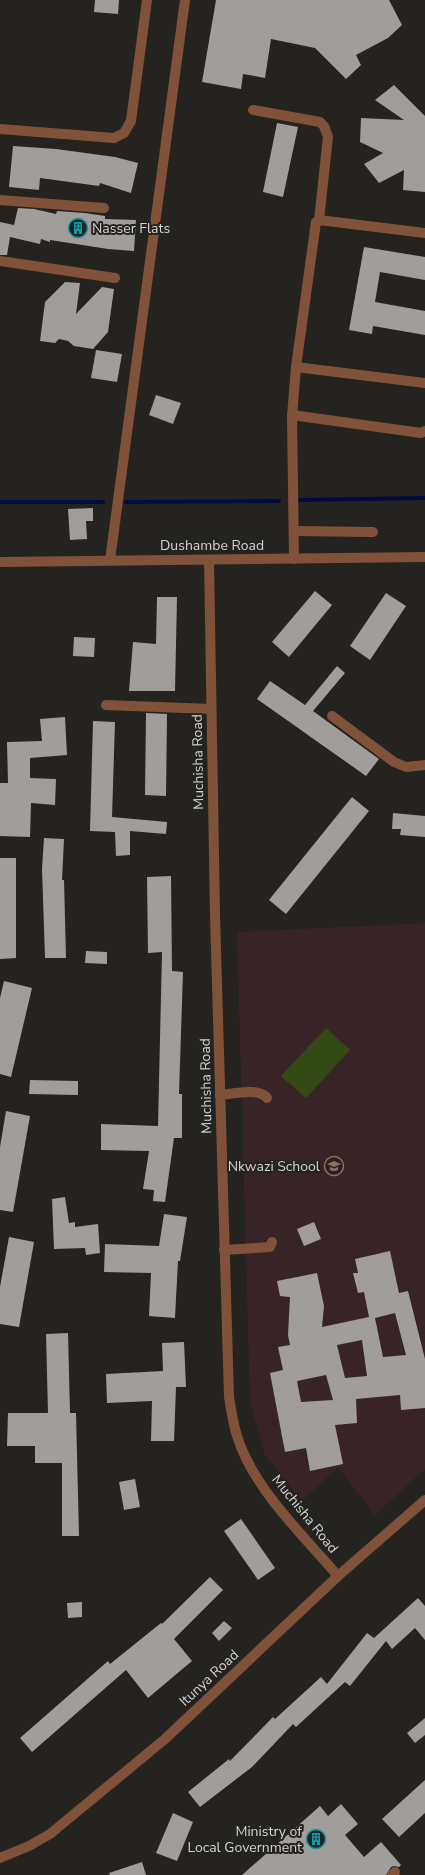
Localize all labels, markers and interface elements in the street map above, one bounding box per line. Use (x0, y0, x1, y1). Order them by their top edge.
building icon: Nasser Flats (67, 217, 89, 239)
place label: Nasser Flats (92, 219, 170, 238)
street label: Dushambe Road (160, 536, 264, 555)
street label: Muchisha Road (188, 714, 208, 810)
street label: Muchisha Road (196, 1038, 216, 1134)
school or university icon: Nkwazi School (323, 1155, 345, 1177)
place label: Nkwazi School (228, 1157, 321, 1176)
street label: Muchisha Road (267, 1471, 343, 1557)
street label: Itunya Road (175, 1646, 243, 1710)
place label: Ministry of Local Government (187, 1822, 302, 1857)
building icon: Ministry of Local Government (305, 1828, 327, 1850)

